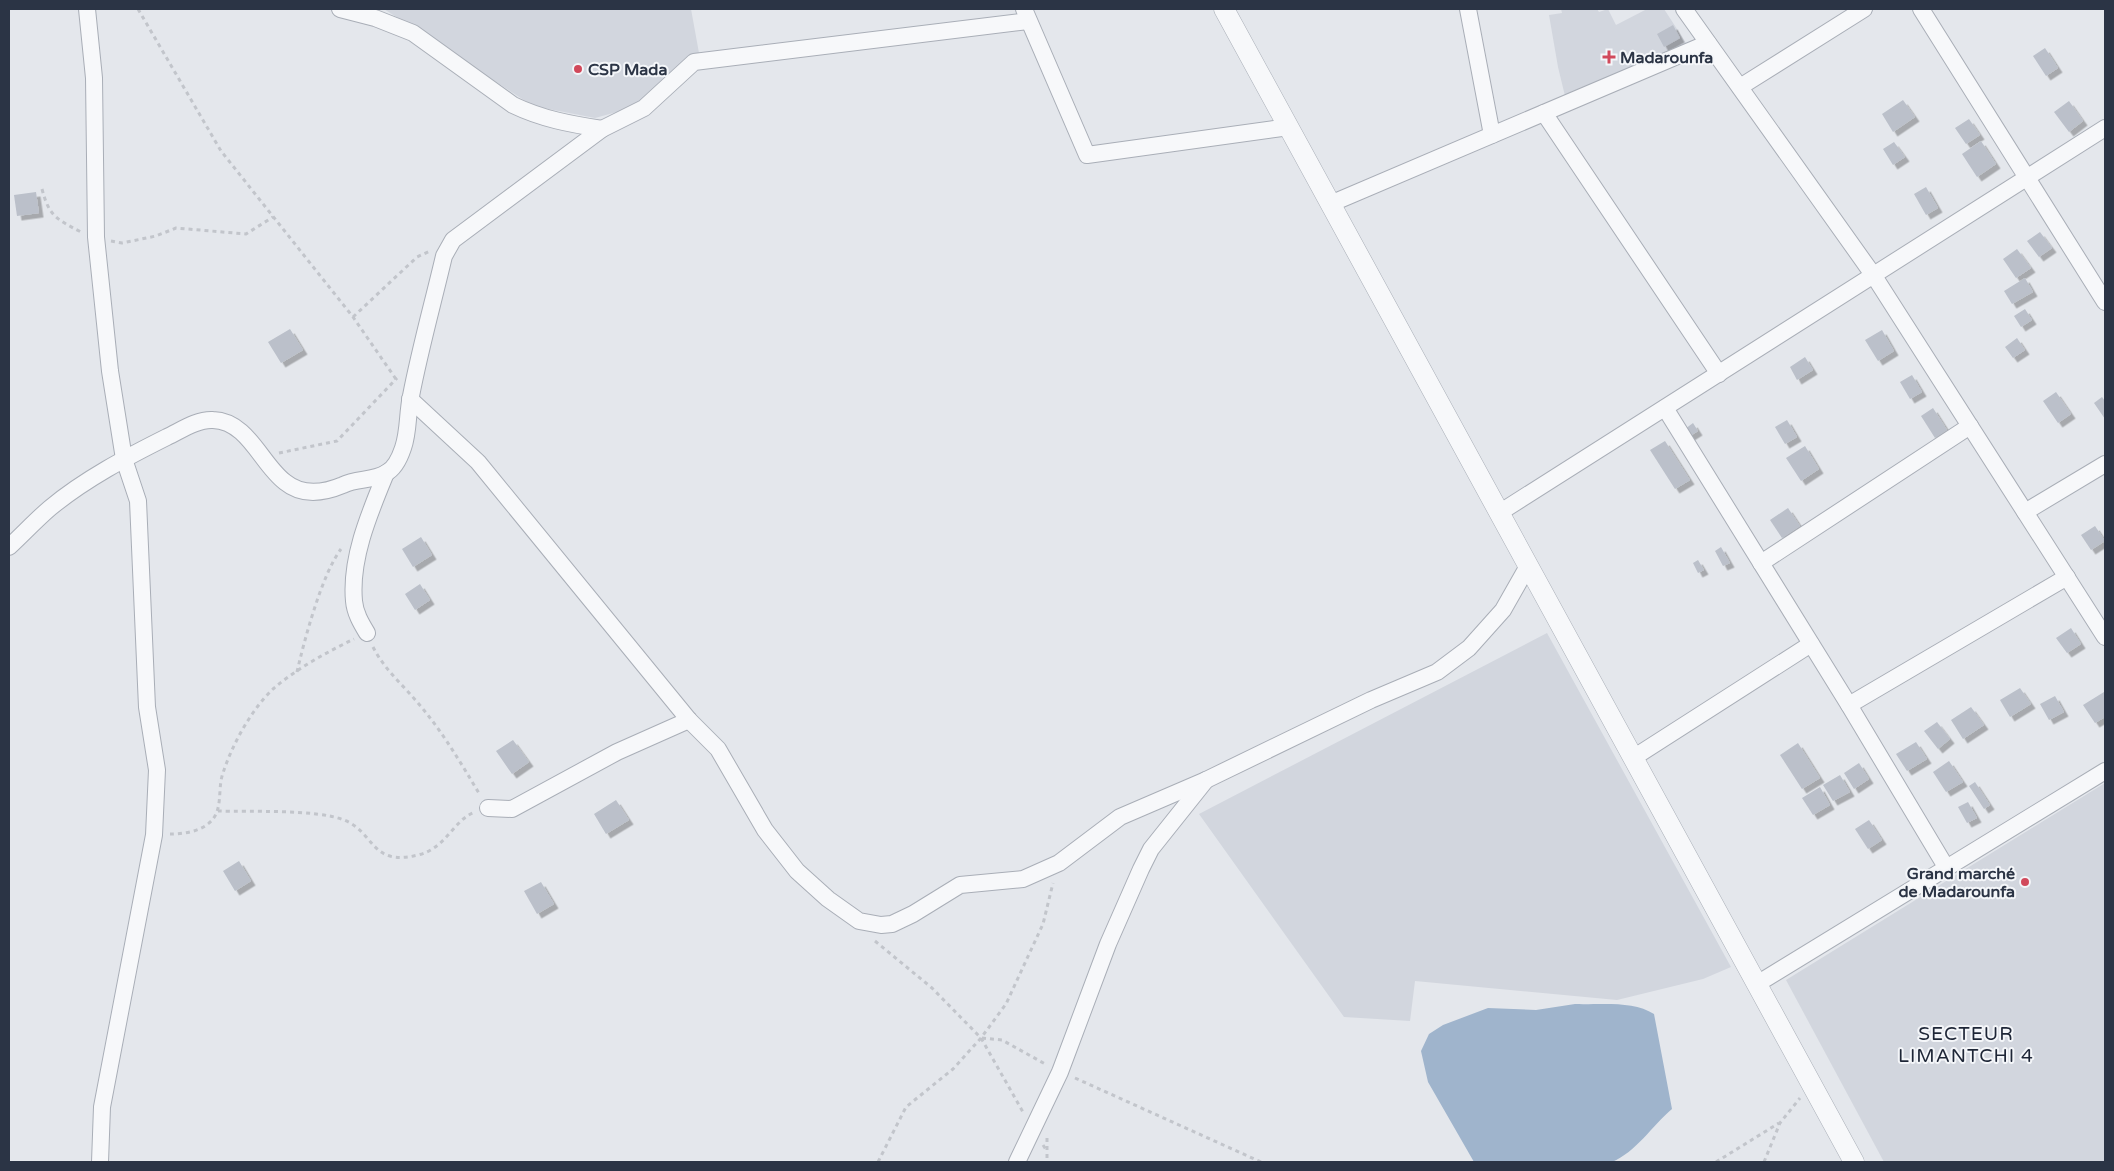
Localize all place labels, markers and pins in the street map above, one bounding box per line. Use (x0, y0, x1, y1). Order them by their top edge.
place label: Madarounfa (1620, 48, 1713, 68)
marker: Madarounfa (1602, 50, 1616, 64)
place label: CSP Mada (588, 60, 667, 80)
marker: CSP Mada (572, 63, 584, 75)
place label: Grand marché de Madarounfa (1898, 864, 2015, 902)
marker: Grand marché de Madarounfa (2019, 876, 2031, 888)

